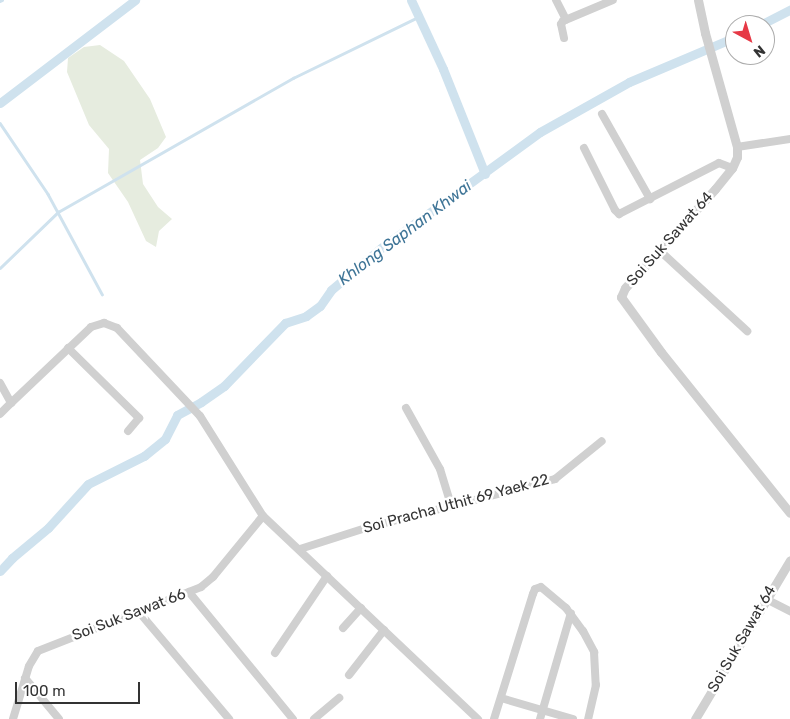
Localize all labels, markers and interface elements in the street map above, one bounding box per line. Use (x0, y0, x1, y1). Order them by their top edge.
north arrow (725, 15, 775, 65)
text: N (750, 41, 768, 61)
water label: Khlong Saphan Khwai (334, 177, 476, 289)
street label: Soi Suk Sawat 64 (623, 188, 717, 290)
street label: Soi Pracha Uthit 69 Yaek 22 (361, 470, 551, 538)
street label: Soi Suk Sawat 64 (704, 582, 780, 696)
street label: Soi Suk Sawat 66 (70, 585, 188, 645)
scale bar (18, 672, 142, 704)
text: 100 m (23, 682, 65, 700)

